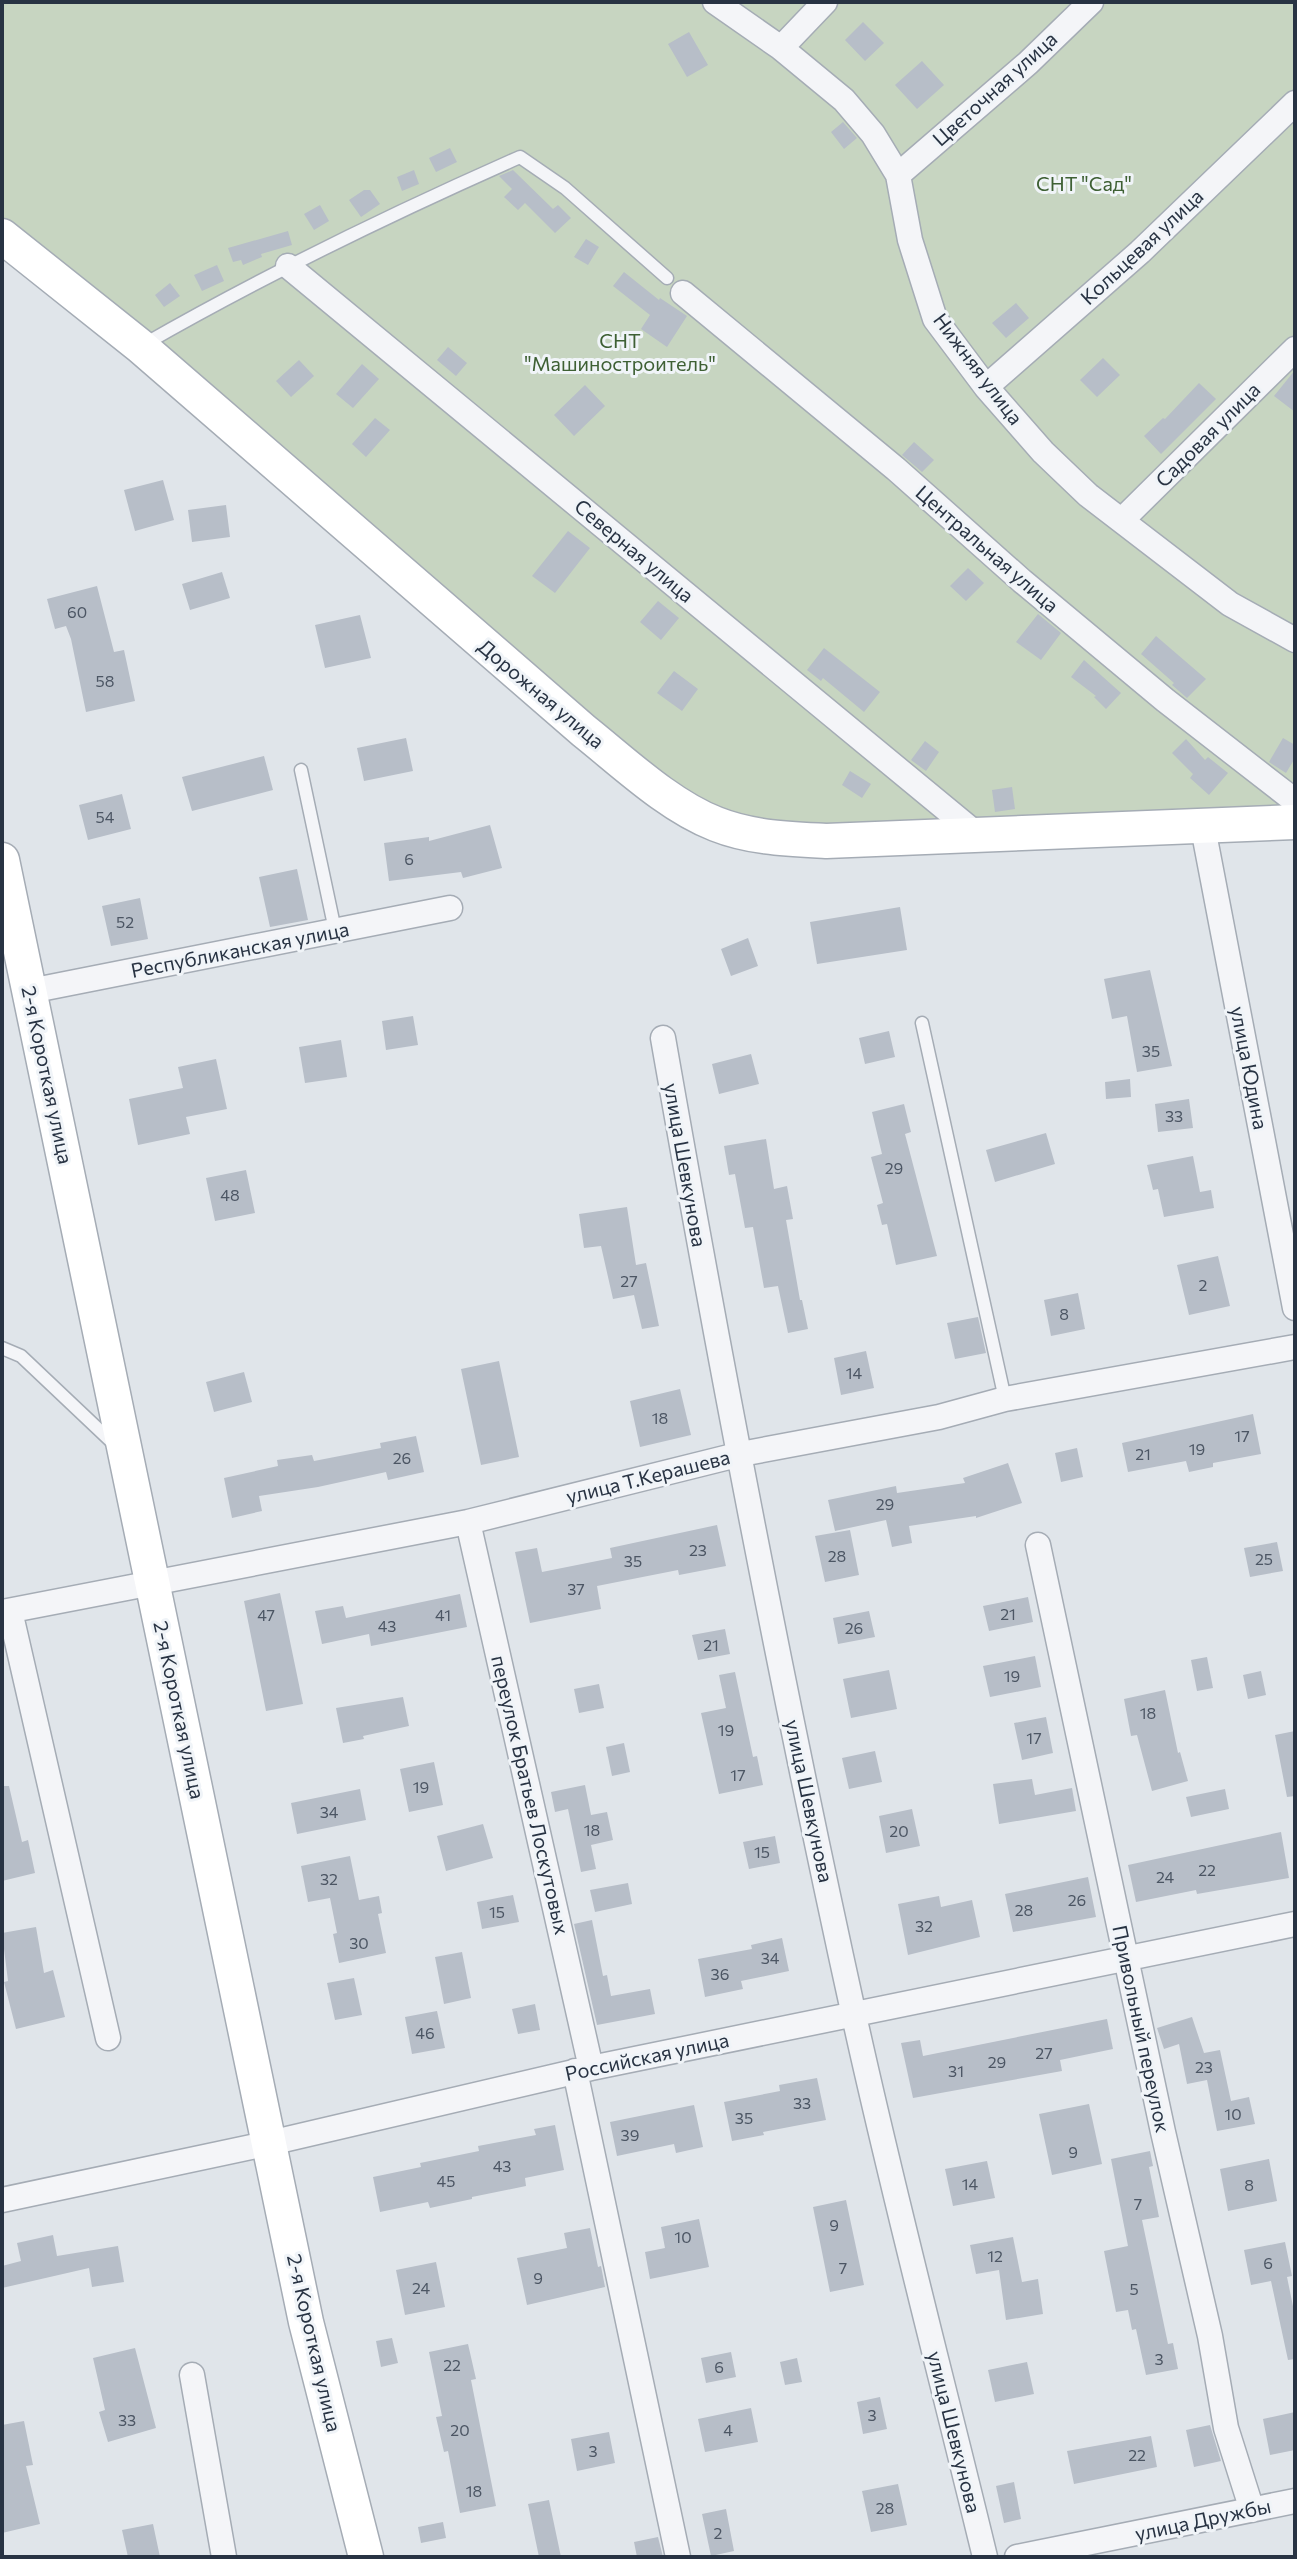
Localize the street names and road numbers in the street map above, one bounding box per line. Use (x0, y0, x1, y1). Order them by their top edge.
street label: Цветочная улица (927, 26, 1061, 150)
street label: Кольцевая улица (1075, 183, 1207, 309)
street label: Нижняя улица (929, 308, 1028, 429)
street label: Садовая улица (1150, 377, 1264, 491)
street label: Центральная улица (911, 480, 1064, 617)
street label: Северная улица (570, 494, 699, 607)
street label: Дорожная улица (474, 633, 610, 753)
street label: Республиканская улица (129, 916, 351, 982)
street label: 2-я Короткая улица (17, 983, 79, 1166)
street label: улица Юдина (1226, 1004, 1274, 1131)
street label: улица Шевкунова (660, 1081, 712, 1249)
street label: улица Т.Керашева (563, 1444, 732, 1508)
street label: 2-я Короткая улица (149, 1618, 211, 1801)
street label: переулок Братьев Лоскутовых (487, 1653, 575, 1937)
street label: улица Шевкунова (781, 1717, 839, 1884)
street label: Привольный переулок (1108, 1923, 1176, 2135)
street label: Российская улица (563, 2027, 731, 2085)
street label: 2-я Короткая улица (283, 2252, 347, 2434)
street label: улица Шевкунова (923, 2348, 987, 2515)
street label: улица Дружбы (1133, 2493, 1273, 2545)

